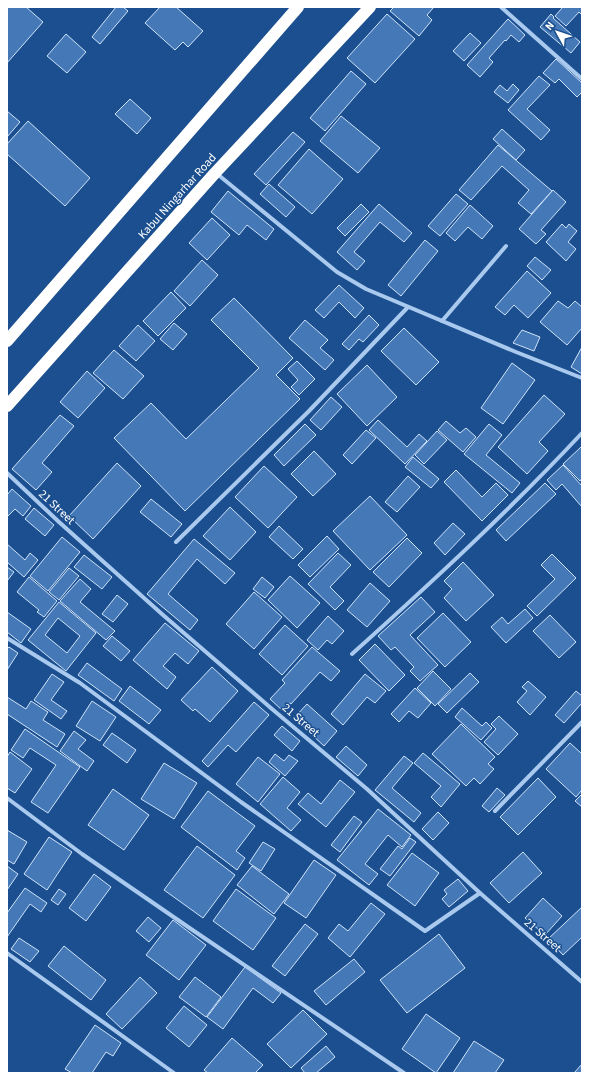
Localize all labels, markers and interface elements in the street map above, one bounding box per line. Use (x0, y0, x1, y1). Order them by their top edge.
north arrow (537, 12, 577, 52)
text: N (542, 18, 558, 34)
street label: Kabul Ningarhar Road (134, 150, 220, 243)
street label: 21 Street (35, 486, 79, 529)
street label: 21 Street (278, 700, 323, 741)
street label: 21 Street (520, 914, 565, 956)

